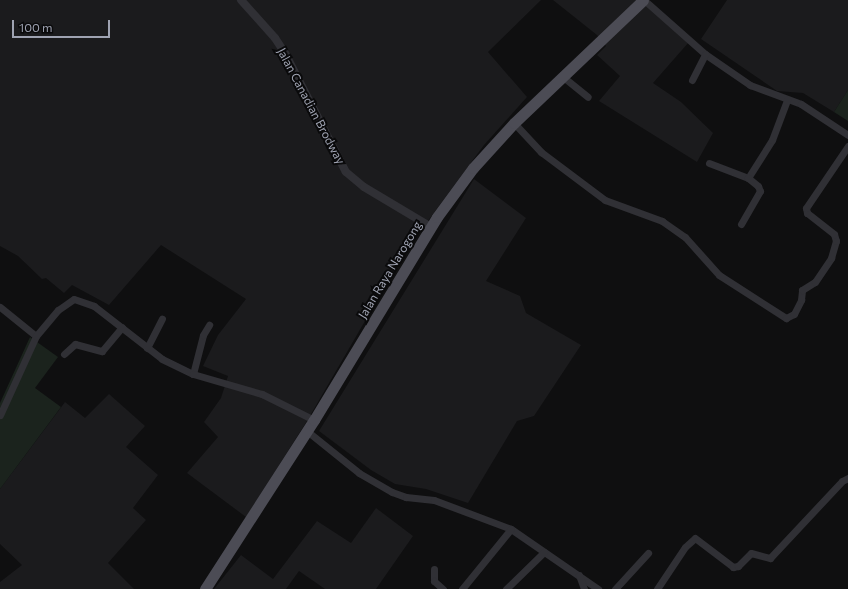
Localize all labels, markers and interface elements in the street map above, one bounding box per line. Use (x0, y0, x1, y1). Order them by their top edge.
scale bar (14, 12, 112, 38)
text: 100 m (19, 20, 53, 34)
street label: Jalan Canadian Brodway (274, 45, 348, 167)
street label: Jalan Raya Narogong (355, 219, 425, 321)

